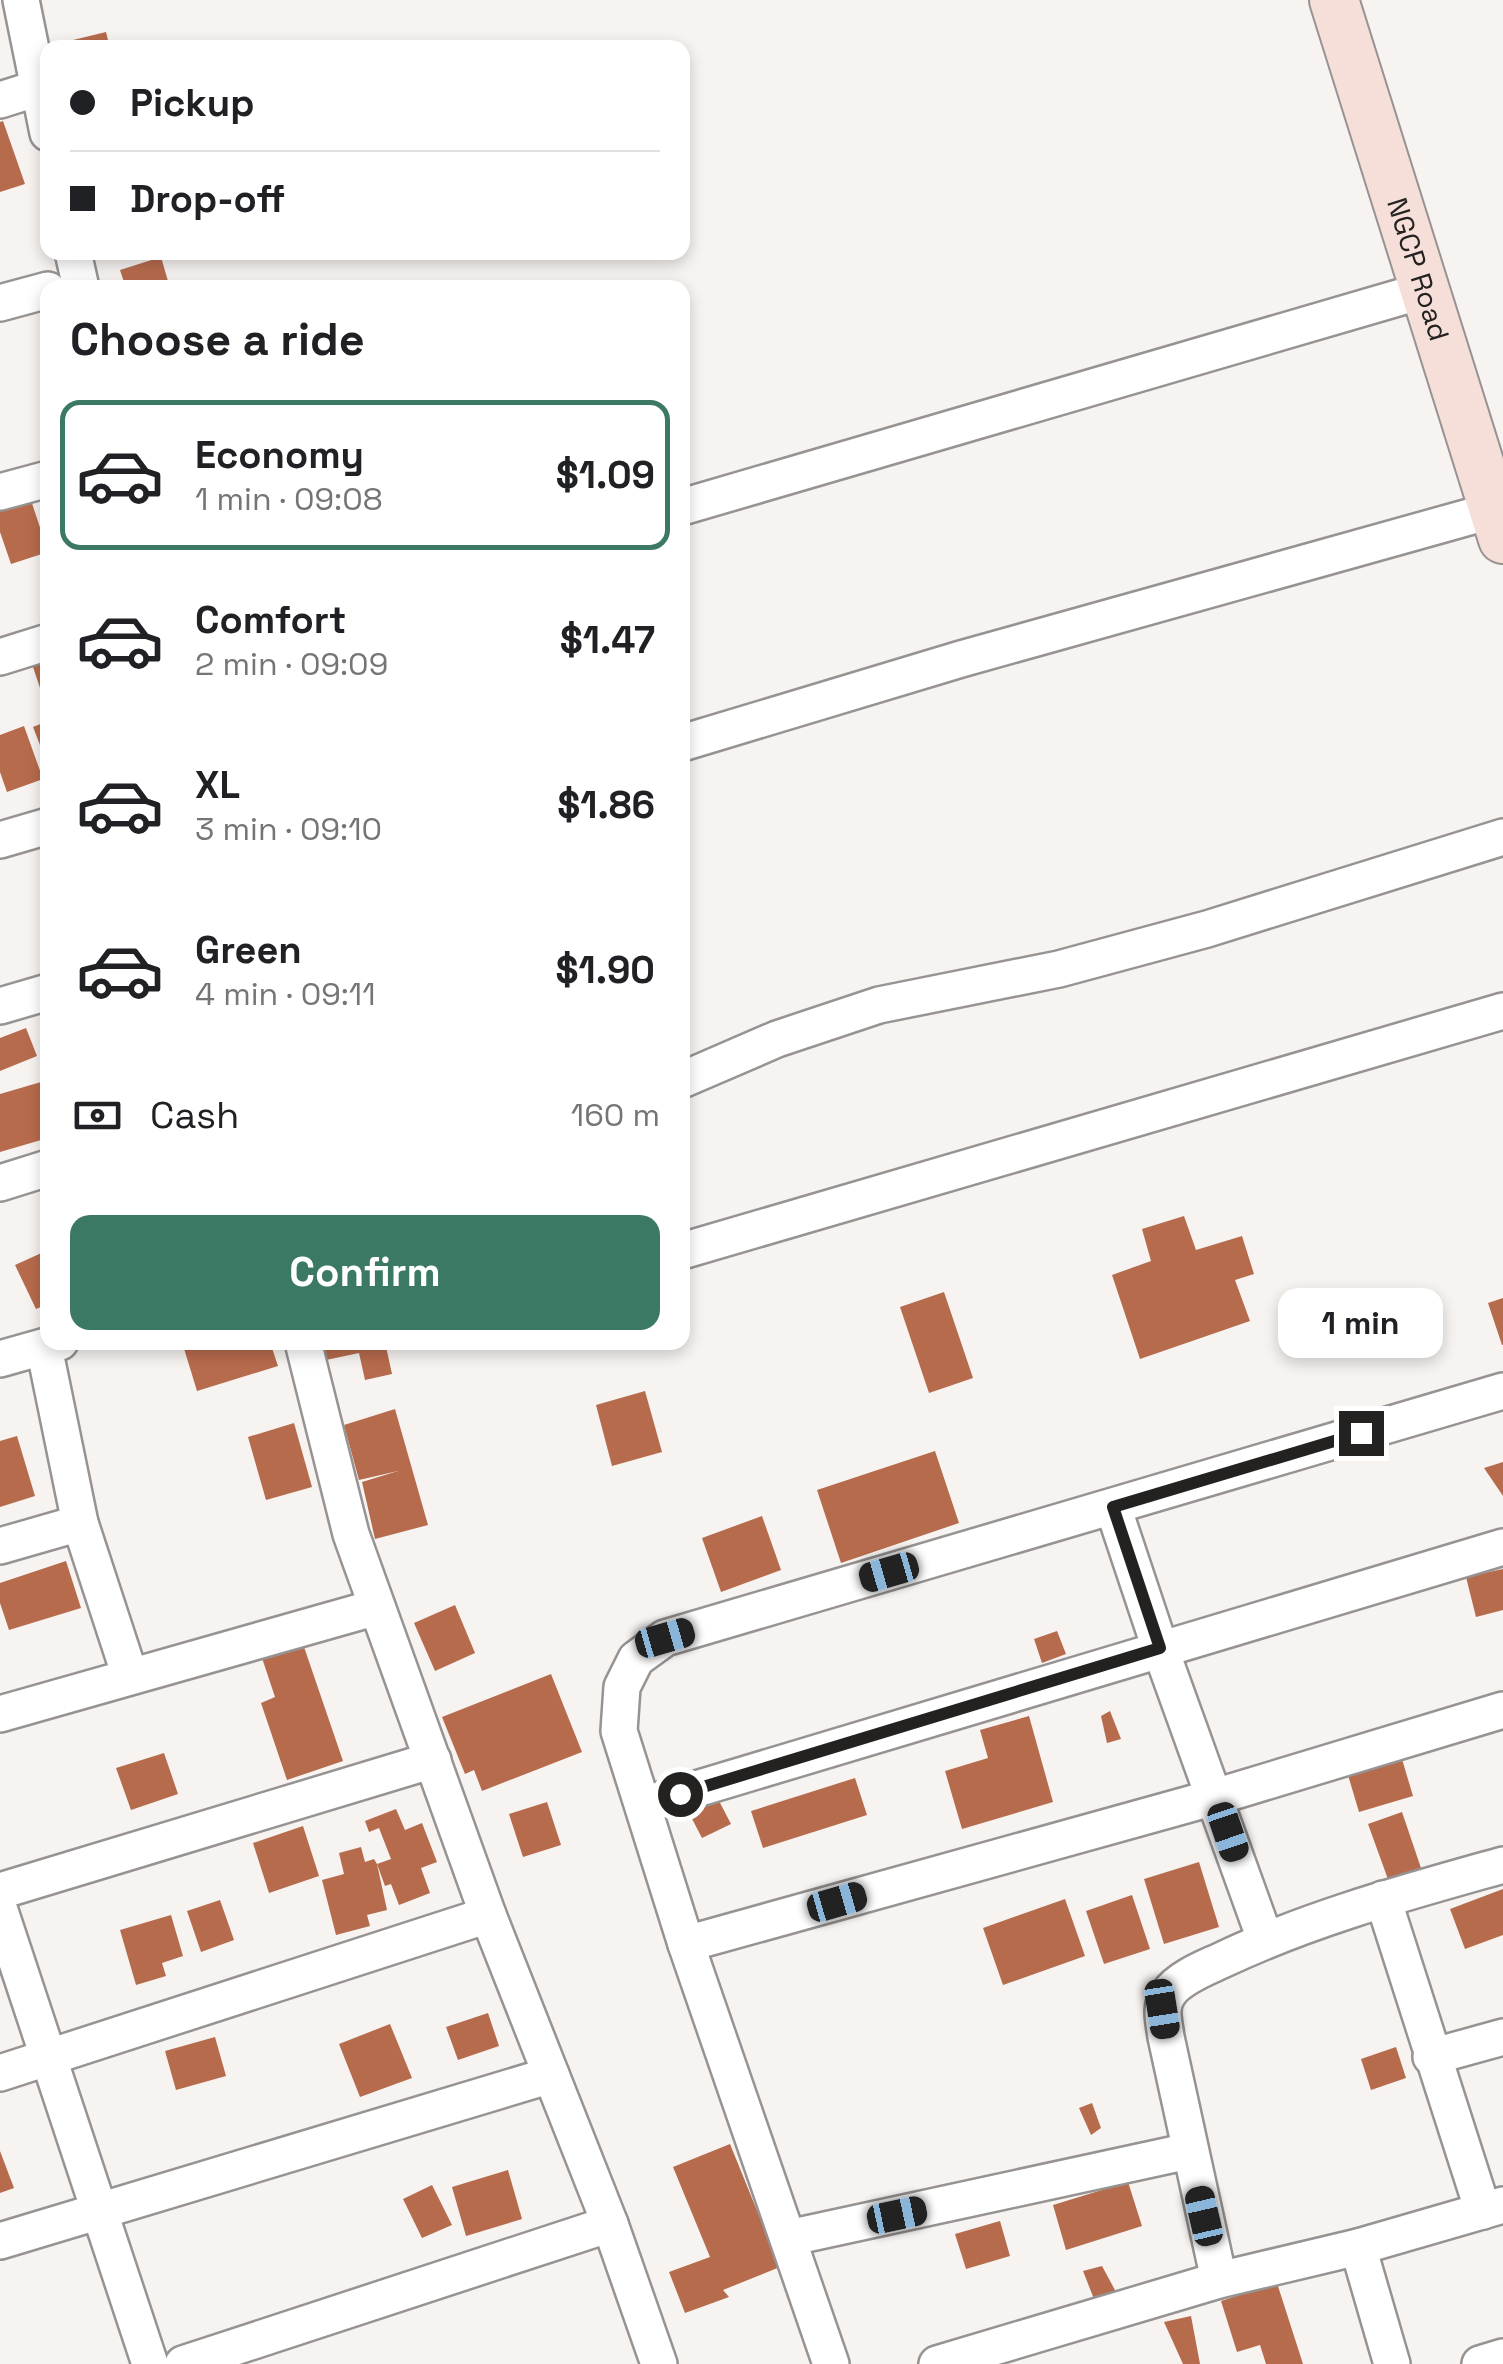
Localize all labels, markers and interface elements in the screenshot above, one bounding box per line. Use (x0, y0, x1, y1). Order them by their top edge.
text: Pickup (130, 79, 254, 127)
text: Drop-off (130, 175, 285, 223)
street label: NGCP Road (1379, 193, 1458, 345)
text: Choose a ride (70, 311, 365, 368)
icon: car (75, 430, 165, 520)
text: Economy (195, 431, 364, 479)
text: $1.09 (556, 451, 655, 499)
text: 1 min · 09:08 (195, 479, 383, 519)
icon: car (75, 595, 165, 685)
text: Comfort (195, 596, 346, 644)
text: $1.47 (560, 616, 655, 664)
text: 2 min · 09:09 (195, 644, 388, 684)
icon: car (75, 760, 165, 850)
text: XL (195, 761, 240, 809)
text: $1.86 (557, 781, 655, 829)
text: 3 min · 09:10 (195, 809, 382, 849)
icon: car (75, 925, 165, 1015)
text: Green (195, 926, 302, 974)
text: $1.90 (555, 946, 655, 994)
text: 4 min · 09:11 (195, 974, 376, 1014)
icon: cash (70, 1088, 125, 1143)
text: Cash (150, 1091, 239, 1139)
text: 160 m (571, 1095, 660, 1135)
button: Confirm (70, 1215, 660, 1330)
callout: 1 min (1278, 1288, 1444, 1358)
text: 1 min (1321, 1303, 1400, 1343)
route end (1339, 1411, 1384, 1456)
car (856, 1549, 922, 1595)
car (632, 1615, 698, 1661)
route start (658, 1772, 703, 1817)
car (1204, 1799, 1252, 1865)
car (804, 1879, 870, 1925)
car (1142, 1977, 1182, 2041)
car (1183, 2183, 1225, 2249)
car (865, 2194, 929, 2236)

